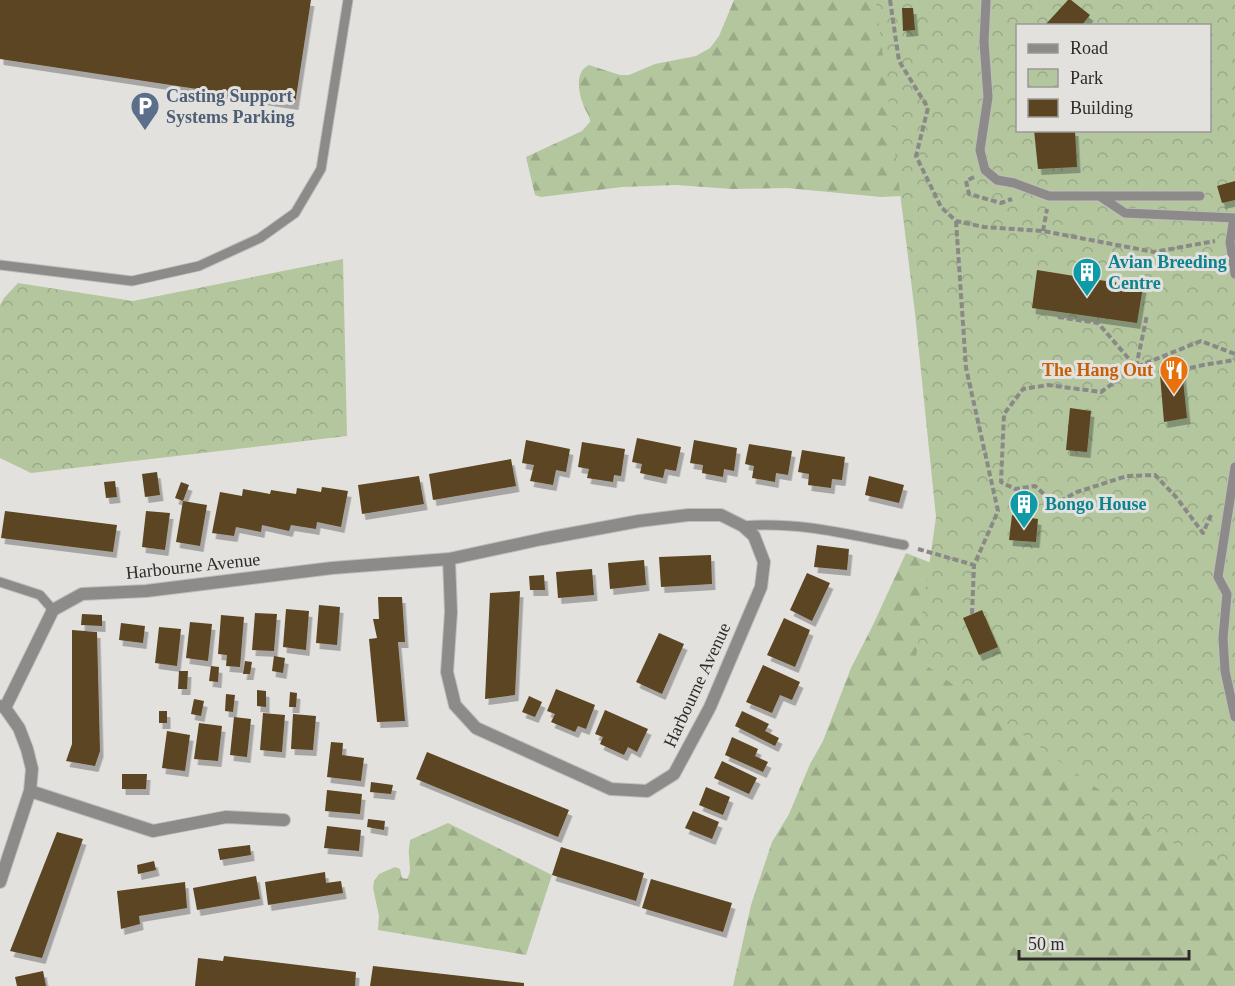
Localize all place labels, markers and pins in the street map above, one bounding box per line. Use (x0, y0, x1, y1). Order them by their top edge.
place label: Casting Support Systems Parking (166, 86, 295, 127)
parking icon: Casting Support Systems Parking (129, 90, 161, 132)
place label: Avian Breeding Centre (1108, 252, 1227, 293)
building icon: Avian Breeding Centre (1071, 256, 1103, 298)
restaurant icon: The Hang Out (1158, 354, 1190, 396)
place label: The Hang Out (1042, 360, 1153, 380)
building icon: Bongo House (1008, 488, 1040, 530)
place label: Bongo House (1045, 494, 1147, 514)

